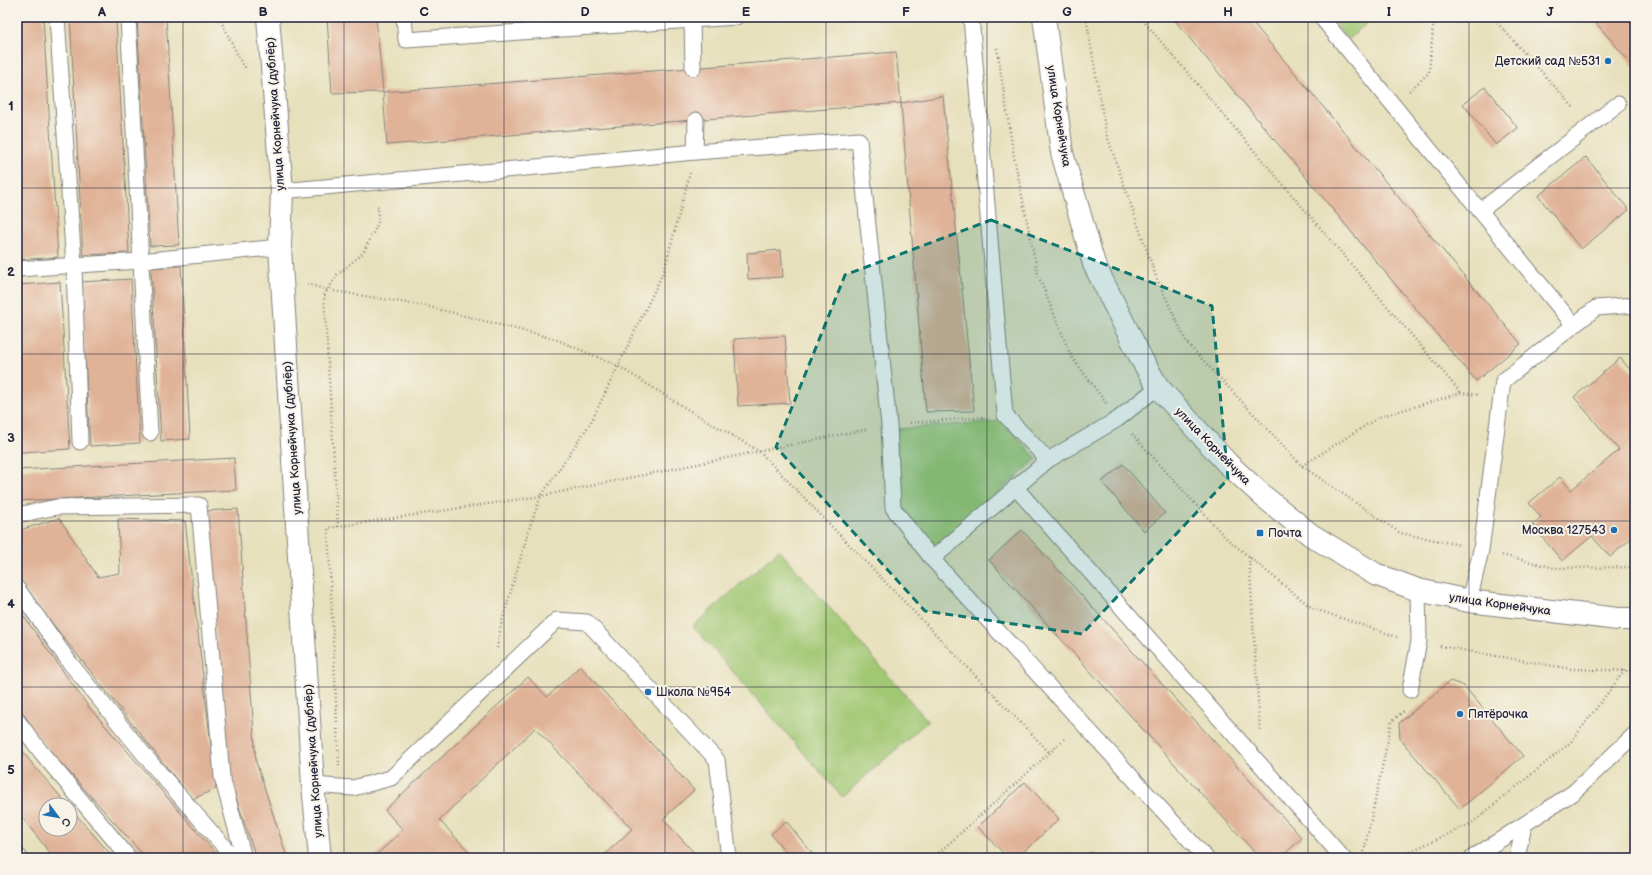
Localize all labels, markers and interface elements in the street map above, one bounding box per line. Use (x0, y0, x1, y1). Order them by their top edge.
text: A (97, 4, 106, 20)
text: B (258, 4, 268, 20)
text: C (419, 4, 429, 20)
text: D (580, 4, 590, 20)
text: E (742, 4, 751, 20)
text: F (902, 4, 910, 20)
text: G (1062, 4, 1072, 20)
text: H (1223, 4, 1233, 20)
text: I (1387, 4, 1391, 20)
text: J (1546, 4, 1554, 20)
street label: улица Корнейчука (дублёр) (263, 37, 288, 191)
place label: Детский сад №531 (1495, 54, 1600, 69)
marker: Детский сад №531 (1603, 56, 1613, 66)
street label: улица Корнейчука (1043, 64, 1074, 168)
text: 1 (8, 98, 14, 114)
text: 2 (7, 264, 15, 280)
street label: улица Корнейчука (дублёр) (280, 361, 305, 515)
street label: улица Корнейчука (1172, 404, 1254, 488)
text: 3 (7, 430, 15, 446)
place label: Москва 127543 (1522, 523, 1606, 538)
marker: Москва 127543 (1609, 525, 1619, 535)
place label: Почта (1268, 526, 1302, 541)
marker: Почта (1255, 528, 1265, 538)
street label: улица Корнейчука (1448, 590, 1552, 619)
text: 4 (7, 596, 15, 612)
street label: улица Корнейчука (дублёр) (301, 684, 326, 838)
place label: Школа №954 (656, 685, 732, 700)
marker: Школа №954 (643, 687, 653, 697)
place label: Пятёрочка (1468, 707, 1528, 722)
marker: Пятёрочка (1455, 709, 1465, 719)
text: 5 (7, 762, 15, 778)
north arrow (38, 797, 78, 837)
text: С (58, 815, 74, 829)

